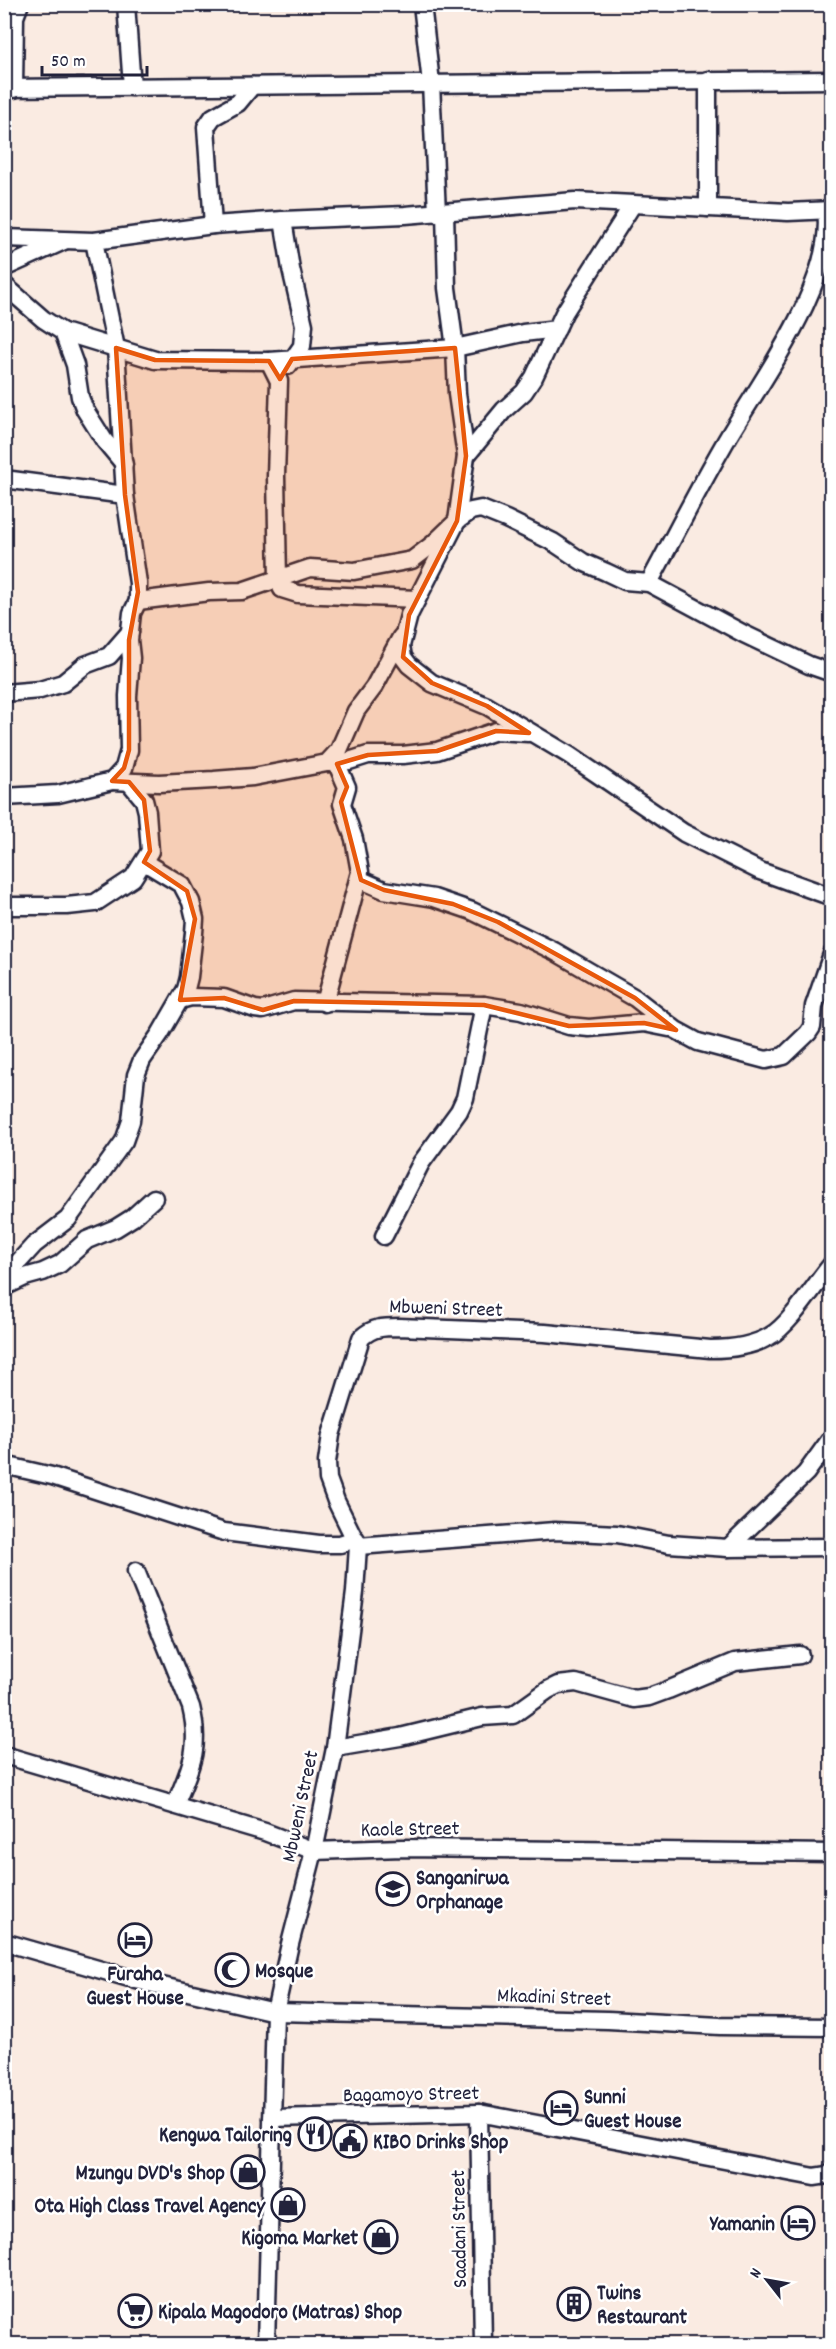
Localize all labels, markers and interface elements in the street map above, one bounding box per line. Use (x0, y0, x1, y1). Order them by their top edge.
scale bar (42, 39, 147, 77)
text: 50 m (51, 50, 86, 75)
street label: Mbweni Street (389, 1293, 503, 1327)
street label: Mbweni Street (275, 1748, 328, 1865)
street label: Kaole Street (360, 1815, 460, 1847)
place label: Sanganirwa Orphanage (416, 1865, 510, 1919)
school or university icon: Sanganirwa Orphanage (375, 1871, 411, 1907)
hotel icon: Furaha Guest House (117, 1922, 153, 1958)
mosque icon: Mosque (214, 1952, 250, 1988)
place label: Mosque (255, 1958, 313, 1988)
place label: Furaha Guest House (86, 1961, 184, 2015)
street label: Mkadini Street (496, 1982, 612, 2016)
street label: Bagamoyo Street (343, 2080, 480, 2112)
place label: Sunni Guest House (584, 2084, 682, 2138)
hotel icon: Sunni Guest House (543, 2090, 579, 2126)
restaurant icon: Kengwa Tailoring (297, 2116, 333, 2152)
place label: Kengwa Tailoring (159, 2122, 292, 2152)
public building icon: KIBO Drinks Shop (332, 2123, 368, 2159)
place label: KIBO Drinks Shop (373, 2129, 509, 2159)
shop icon: Mzungu DVD's Shop (230, 2154, 266, 2190)
place label: Mzungu DVD's Shop (75, 2160, 225, 2190)
street label: Saadani Street (445, 2169, 477, 2288)
shop icon: Ota High Class Travel Agency (270, 2187, 306, 2223)
place label: Ota High Class Travel Agency (34, 2193, 266, 2223)
hotel icon: Yamanin (780, 2205, 816, 2241)
place label: Yamanin (709, 2211, 775, 2241)
shop icon: Kigoma Market (363, 2219, 399, 2255)
place label: Kigoma Market (241, 2225, 358, 2255)
north arrow (737, 2250, 797, 2310)
text: N (744, 2264, 768, 2283)
place label: Twins Restaurant (597, 2280, 687, 2334)
building icon: Twins Restaurant (556, 2286, 592, 2322)
supermarket icon: Kipala Magodoro (Matras) Shop (117, 2293, 153, 2329)
place label: Kipala Magodoro (Matras) Shop (158, 2299, 402, 2329)

